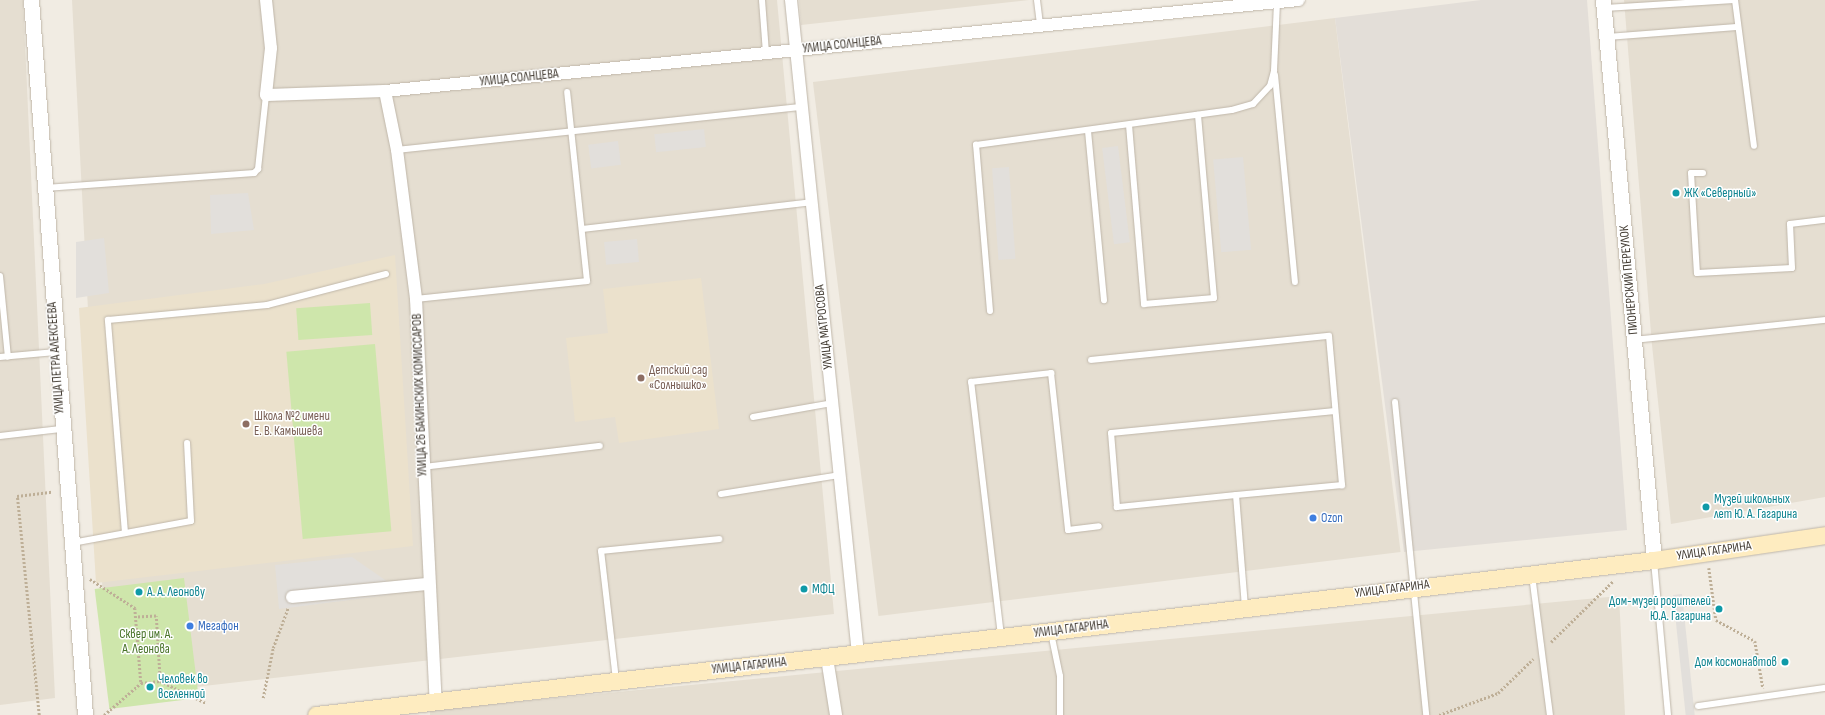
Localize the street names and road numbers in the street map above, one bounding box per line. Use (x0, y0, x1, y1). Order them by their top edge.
street label: УЛИЦА СОЛНЦЕВА (802, 33, 882, 57)
street label: УЛИЦА СОЛНЦЕВА (479, 66, 559, 90)
street label: ПИОНЕРСКИЙ ПЕРЕУЛОК (1616, 225, 1642, 335)
street label: УЛИЦА МАТРОСОВА (812, 284, 836, 370)
street label: УЛИЦА ПЕТРА АЛЕКСЕЕВА (44, 302, 68, 414)
street label: УЛИЦА 26 БАКИНСКИХ КОМИССАРОВ (409, 313, 431, 477)
street label: УЛИЦА ГАГАРИНА (1676, 538, 1752, 564)
street label: УЛИЦА ГАГАРИНА (1354, 577, 1430, 601)
street label: УЛИЦА ГАГАРИНА (1033, 617, 1109, 641)
street label: УЛИЦА ГАГАРИНА (711, 654, 787, 678)

